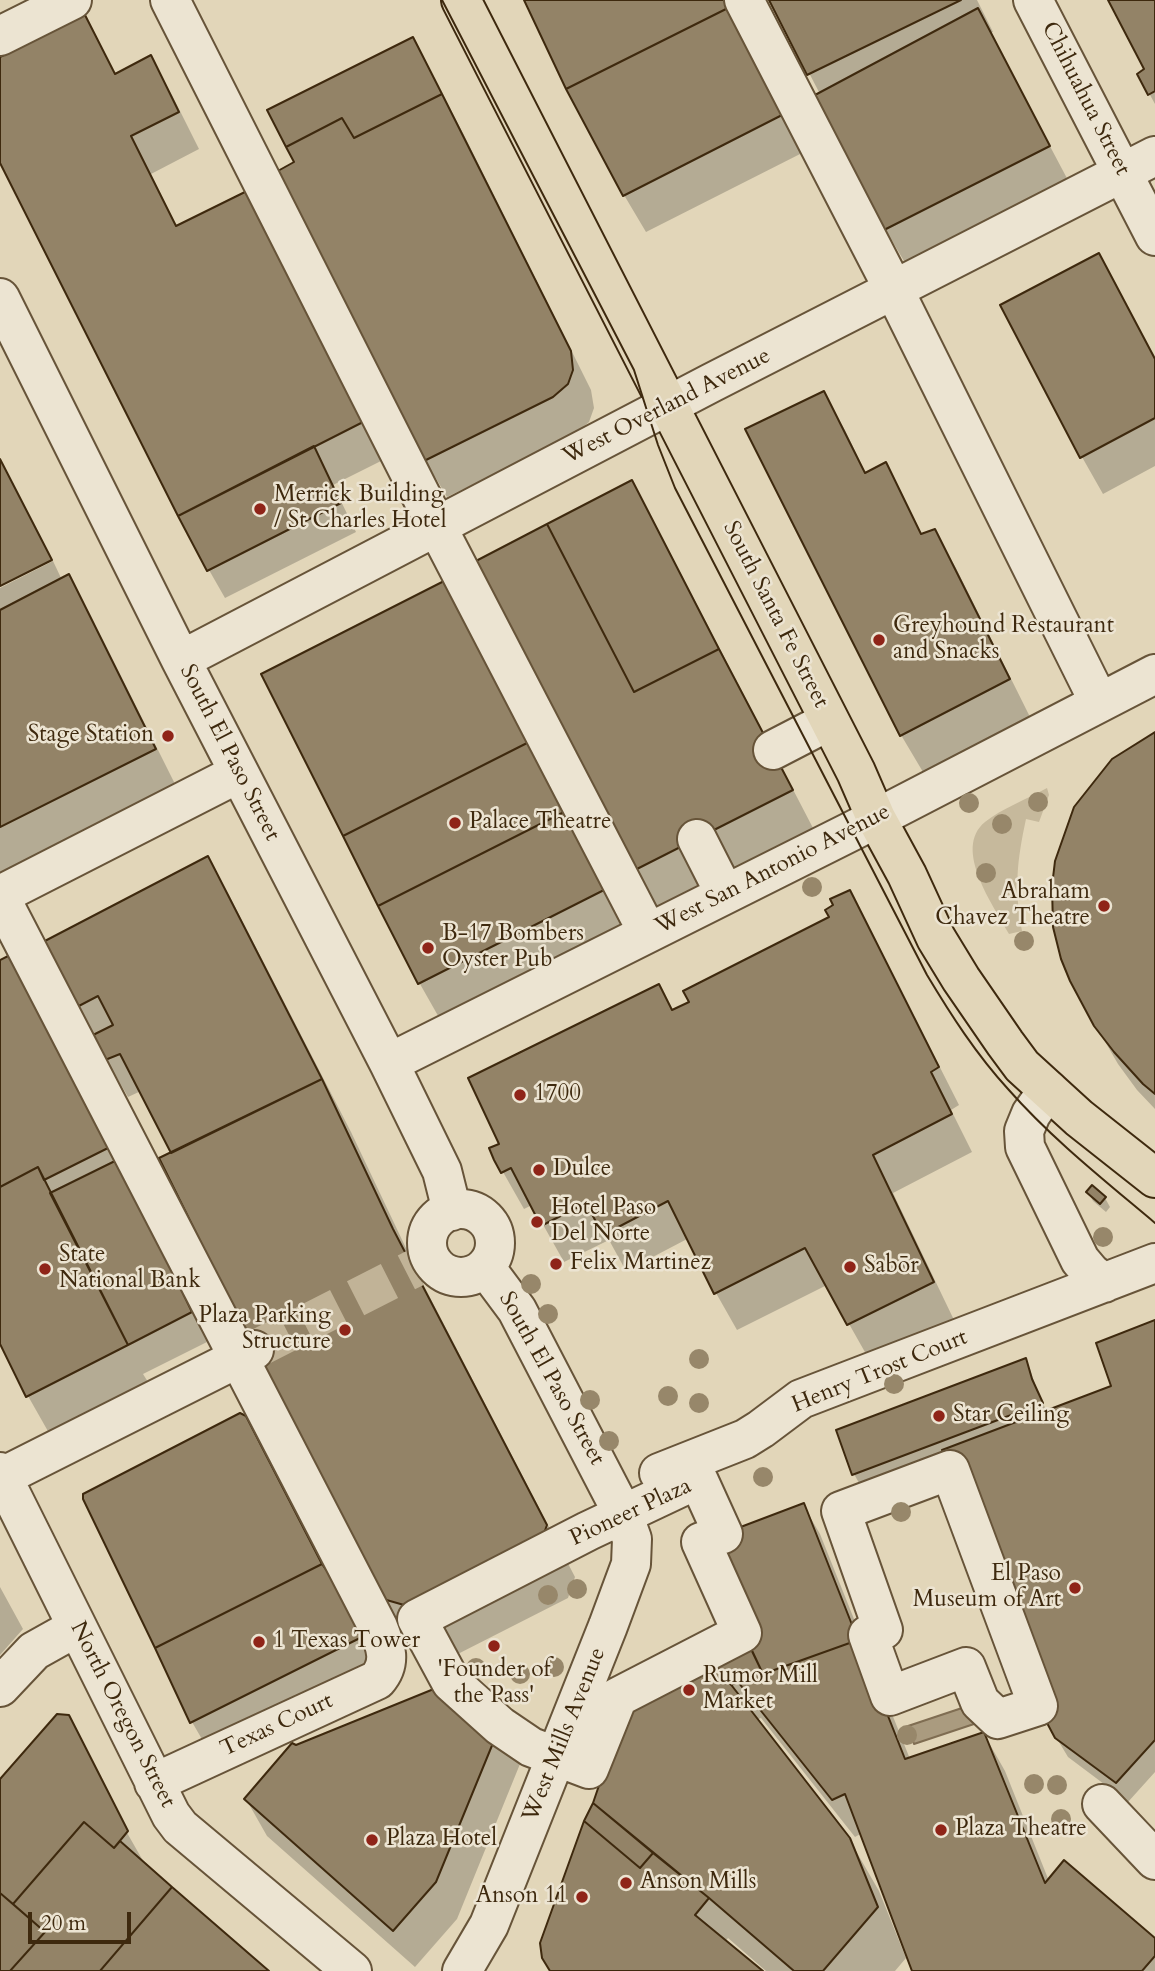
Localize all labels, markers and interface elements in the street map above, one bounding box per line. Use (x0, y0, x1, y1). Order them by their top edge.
street label: Chihuahua Street (1034, 18, 1136, 180)
street label: West Overland Avenue (559, 343, 775, 471)
place label: Merrick Building / St Charles Hotel (274, 482, 447, 536)
marker: Merrick Building / St Charles Hotel (252, 501, 268, 517)
street label: South Santa Fe Street (716, 517, 834, 713)
place label: Greyhound Restaurant and Snacks (893, 613, 1114, 667)
marker: Greyhound Restaurant and Snacks (871, 632, 887, 648)
street label: South El Paso Street (173, 660, 285, 846)
place label: Stage Station (28, 722, 154, 750)
marker: Stage Station (160, 728, 176, 744)
street label: West San Antonio Avenue (651, 799, 895, 941)
place label: Palace Theatre (469, 809, 611, 837)
marker: Palace Theatre (447, 815, 463, 831)
place label: Abraham Chavez Theatre (935, 879, 1090, 933)
marker: Abraham Chavez Theatre (1096, 898, 1112, 914)
place label: B-17 Bombers Oyster Pub (442, 921, 584, 975)
marker: B-17 Bombers Oyster Pub (420, 940, 436, 956)
place label: 1700 (534, 1081, 581, 1109)
marker: 1700 (512, 1087, 528, 1103)
place label: Dulce (553, 1156, 611, 1184)
marker: Dulce (531, 1162, 547, 1178)
place label: Hotel Paso Del Norte (551, 1195, 656, 1249)
marker: Hotel Paso Del Norte (529, 1214, 545, 1230)
place label: State National Bank (59, 1242, 201, 1296)
place label: Felix Martinez (570, 1250, 711, 1278)
place label: Sabōr (864, 1253, 919, 1281)
marker: Felix Martinez (548, 1256, 564, 1272)
marker: Sabōr (842, 1259, 858, 1275)
marker: State National Bank (37, 1261, 53, 1277)
street label: South El Paso Street (492, 1287, 610, 1471)
place label: Plaza Parking Structure (199, 1303, 331, 1357)
marker: Plaza Parking Structure (337, 1322, 353, 1338)
street label: Henry Trost Court (788, 1324, 972, 1420)
place label: Star Ceiling (953, 1402, 1069, 1430)
marker: Star Ceiling (931, 1408, 947, 1424)
street label: Pioneer Plaza (566, 1473, 696, 1553)
place label: El Paso Museum of Art (913, 1561, 1061, 1615)
marker: El Paso Museum of Art (1067, 1580, 1083, 1596)
street label: North Oregon Street (63, 1617, 181, 1813)
place label: 1 Texas Tower (273, 1628, 420, 1656)
marker: 1 Texas Tower (251, 1634, 267, 1650)
marker: 'Founder of the Pass' (486, 1638, 502, 1654)
street label: West Mills Avenue (518, 1644, 612, 1826)
place label: 'Founder of the Pass' (437, 1657, 551, 1711)
place label: Rumor Mill Market (703, 1663, 818, 1717)
marker: Rumor Mill Market (681, 1682, 697, 1698)
street label: Texas Court (216, 1688, 338, 1764)
place label: Plaza Theatre (955, 1816, 1087, 1844)
marker: Plaza Theatre (933, 1822, 949, 1838)
place label: Plaza Hotel (386, 1826, 497, 1854)
marker: Plaza Hotel (364, 1832, 380, 1848)
place label: Anson Mills (640, 1869, 756, 1897)
marker: Anson Mills (618, 1875, 634, 1891)
place label: Anson 11 (476, 1883, 568, 1911)
marker: Anson 11 (574, 1889, 590, 1905)
scale bar (32, 1898, 135, 1942)
text: 20 m (41, 1909, 86, 1938)

